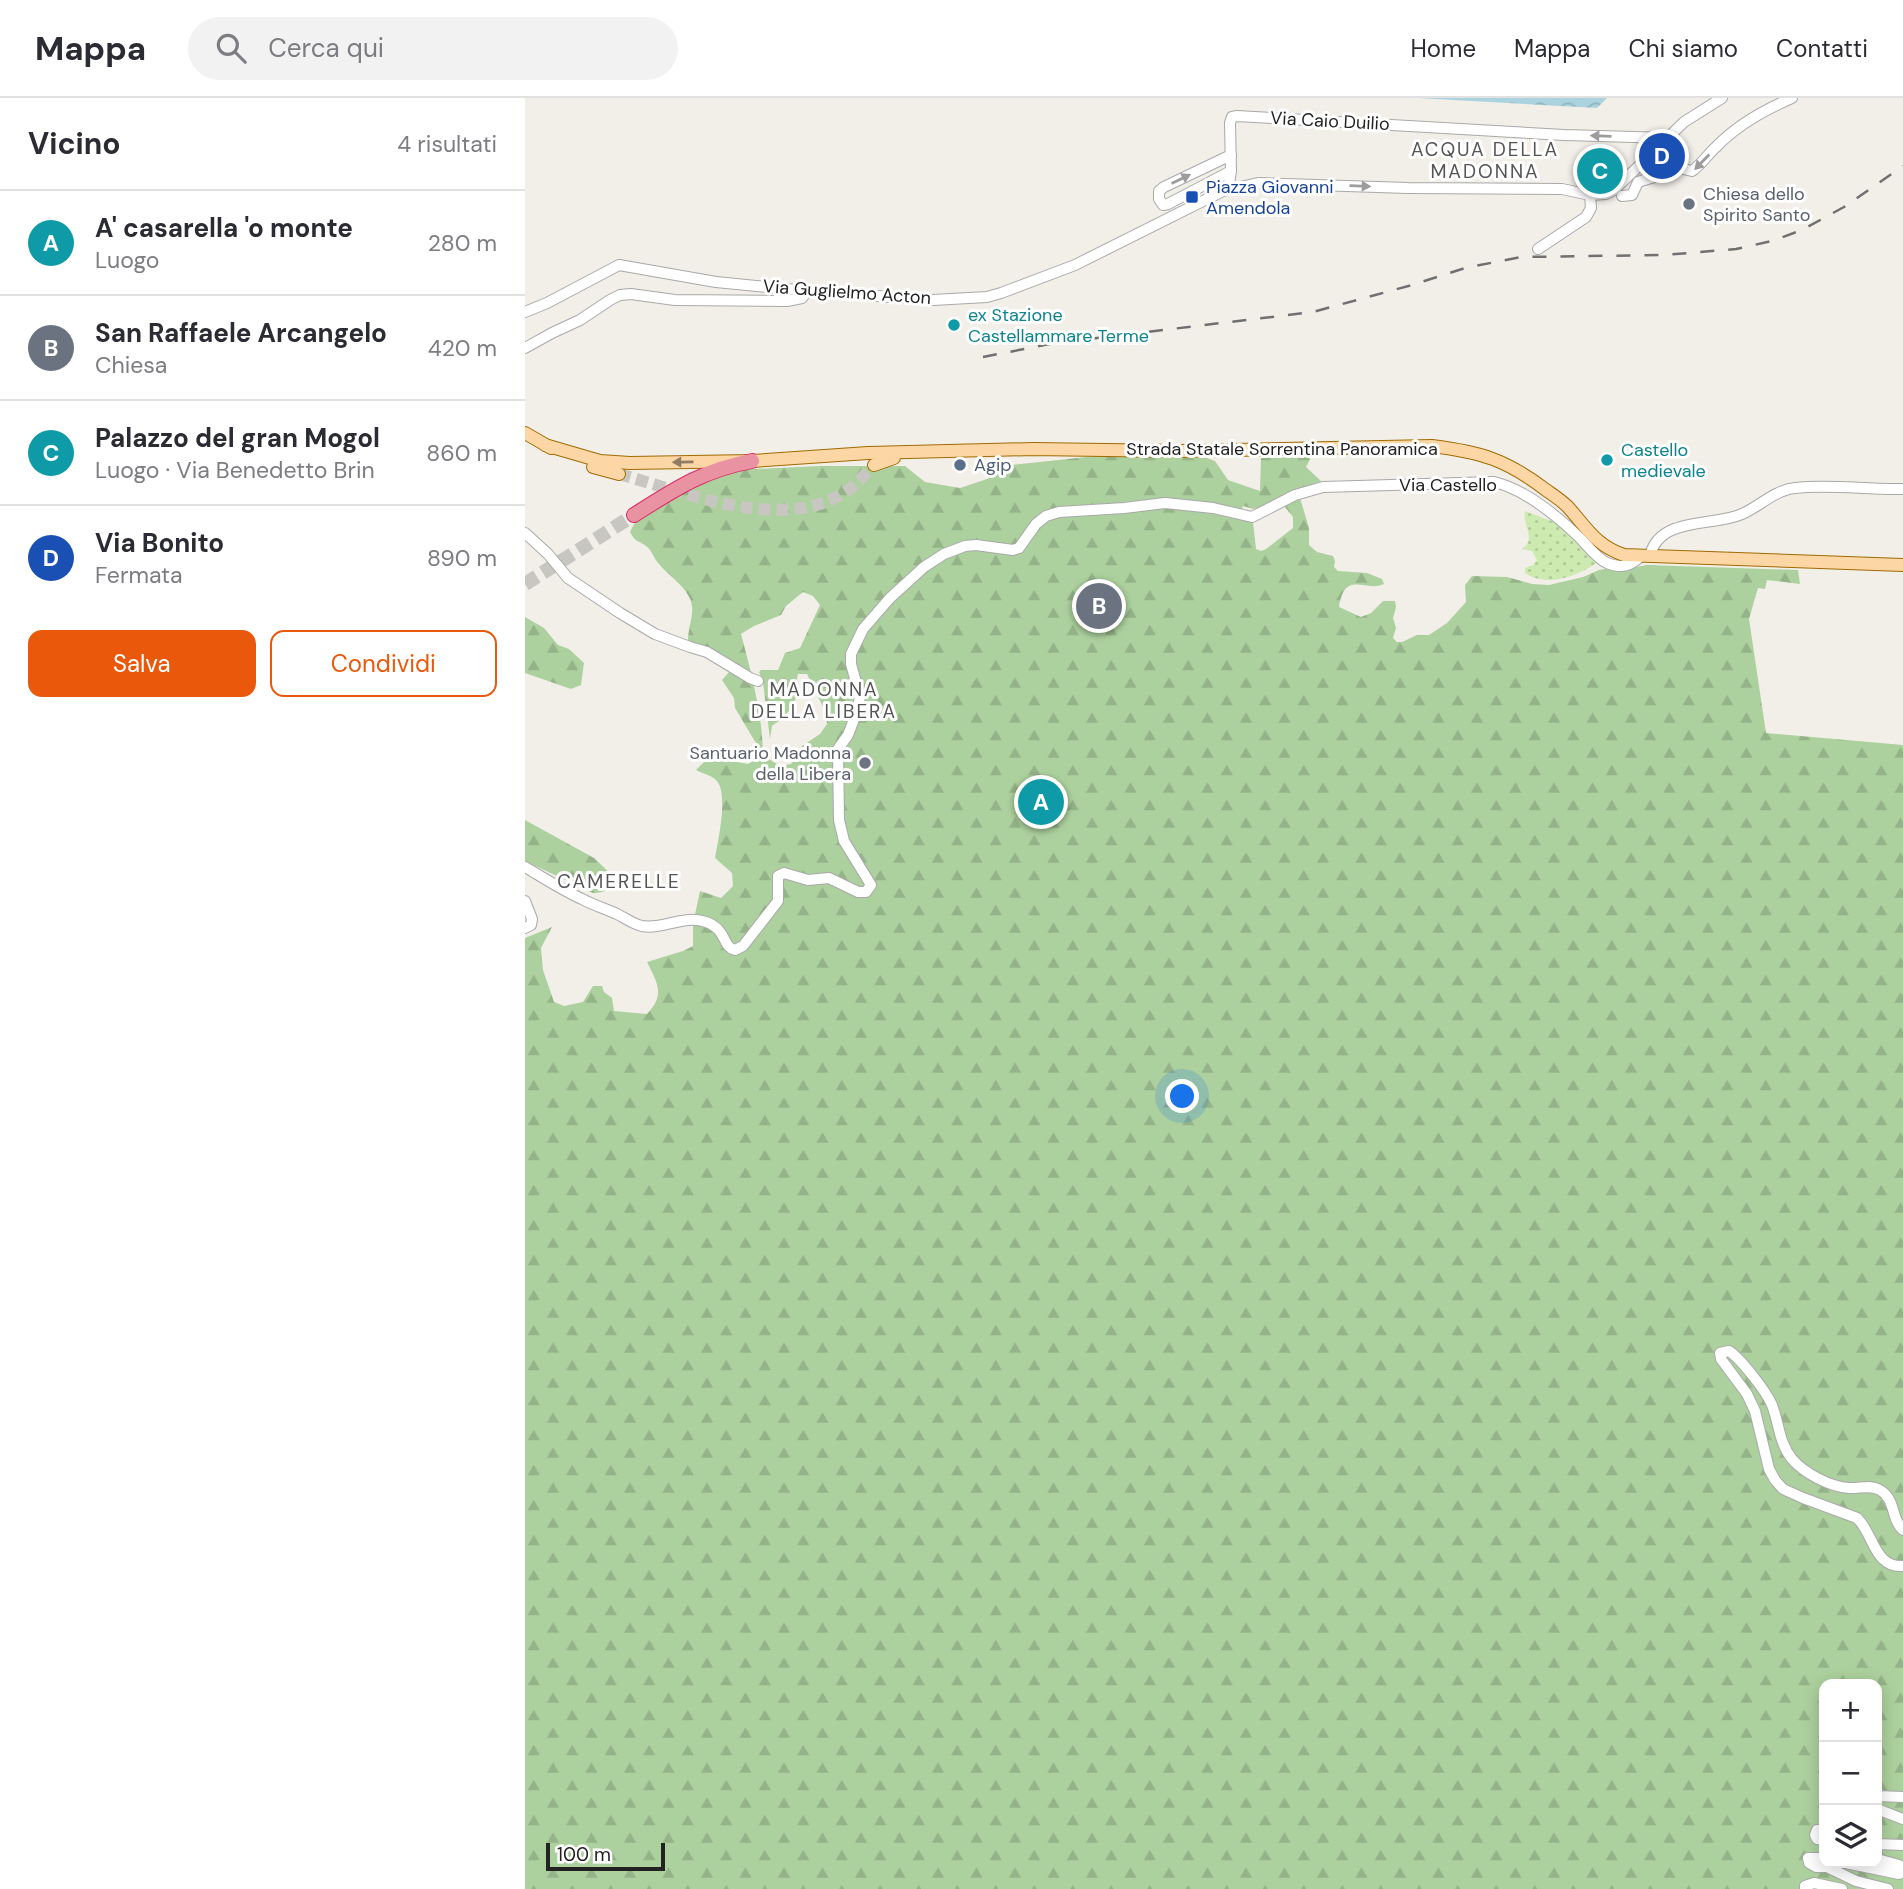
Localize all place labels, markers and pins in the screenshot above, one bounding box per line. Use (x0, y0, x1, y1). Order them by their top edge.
pin: D (1639, 130, 1685, 182)
pin: C (1577, 145, 1623, 197)
place label: Piazza Giovanni Amendola (1206, 175, 1334, 220)
place label: Chiesa dello Spirito Santo (1703, 182, 1810, 227)
marker: Piazza Giovanni Amendola (1184, 189, 1200, 205)
marker: Chiesa dello Spirito Santo (1681, 196, 1697, 212)
place label: ex Stazione Castellammare Terme (968, 303, 1149, 348)
marker: ex Stazione Castellammare Terme (946, 317, 962, 333)
place label: Castello medievale (1621, 438, 1706, 483)
marker: Castello medievale (1599, 452, 1615, 468)
place label: Agip (974, 453, 1012, 477)
marker: Agip (952, 457, 968, 473)
pin: B (1076, 580, 1122, 632)
place label: Santuario Madonna della Libera (689, 741, 851, 786)
marker: Santuario Madonna della Libera (857, 755, 873, 771)
pin: A (1018, 776, 1064, 828)

